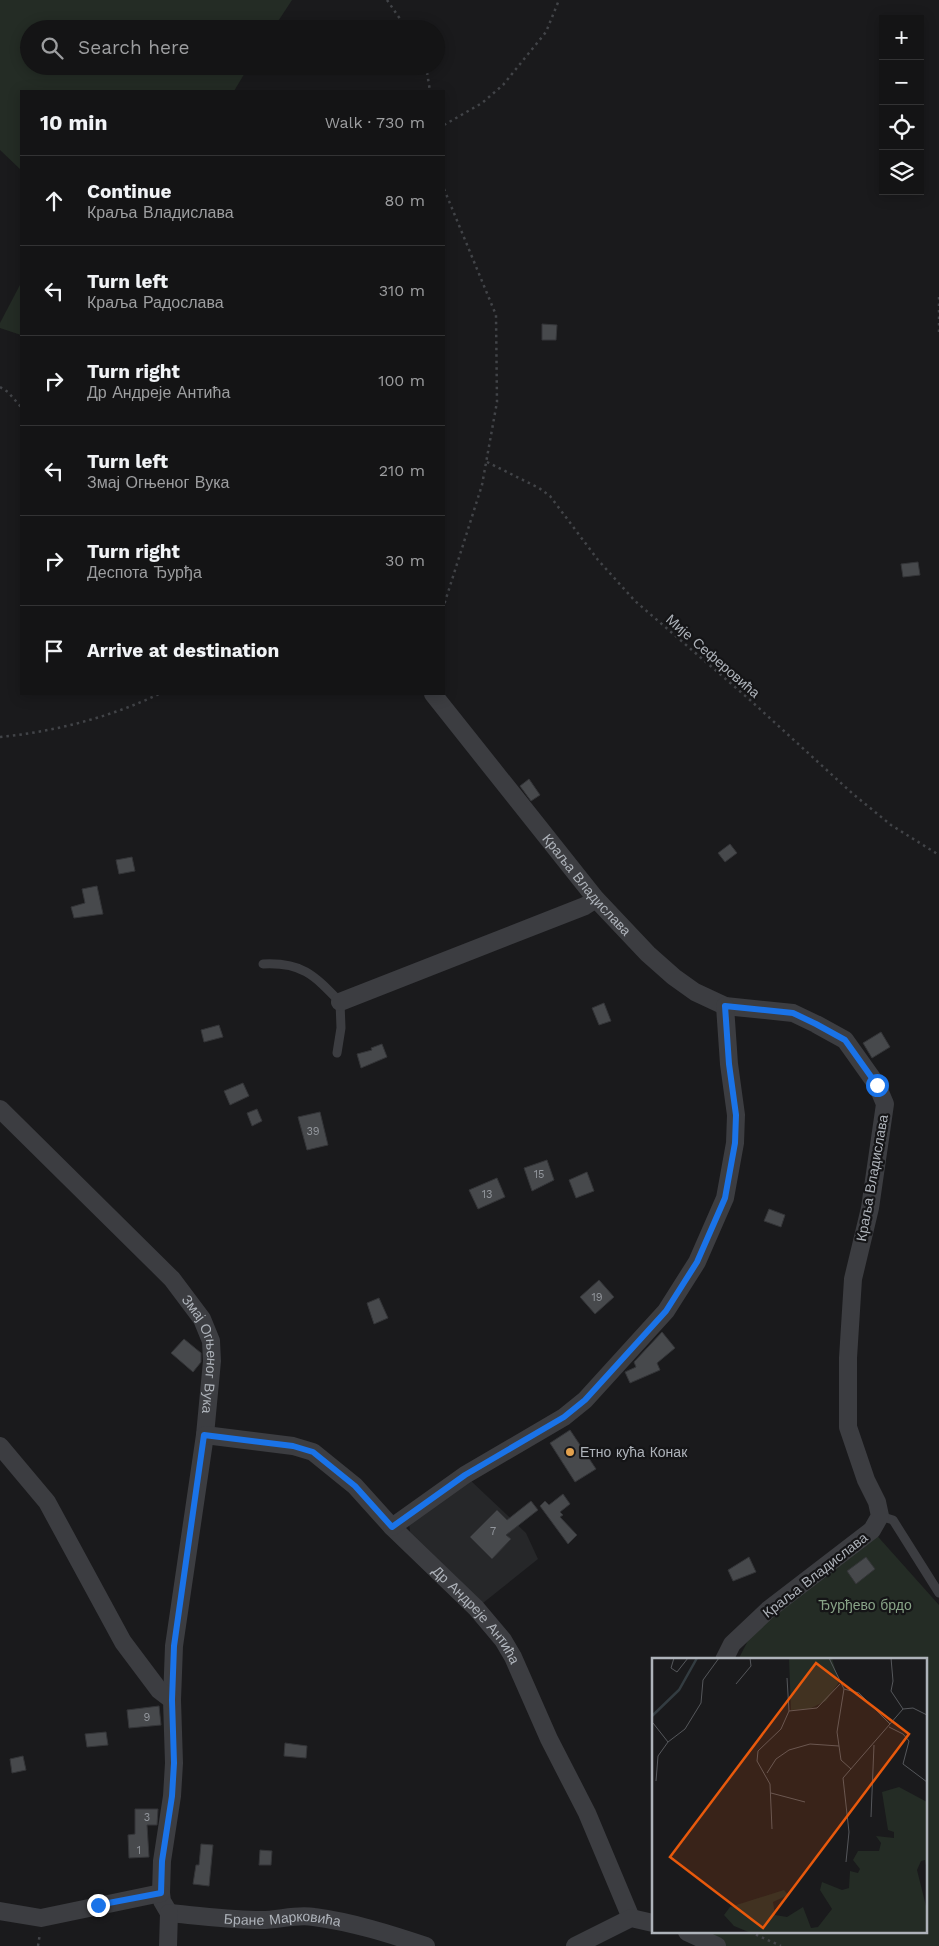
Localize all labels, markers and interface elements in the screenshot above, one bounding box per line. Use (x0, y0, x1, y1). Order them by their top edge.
map controls (879, 15, 924, 195)
button: + (879, 15, 924, 60)
search box (20, 20, 445, 75)
icon: search (38, 34, 66, 62)
text: Search here (78, 36, 189, 59)
button: − (879, 60, 924, 105)
button: locate (879, 105, 924, 150)
text: 10 min (40, 110, 107, 135)
text: Walk · 730 m (325, 113, 425, 132)
button: layers (879, 150, 924, 195)
text: Continue (87, 180, 171, 203)
icon: ahead (40, 187, 68, 215)
text: 80 m (384, 191, 425, 210)
text: Краља Владислава (87, 203, 234, 222)
text: Turn left (87, 270, 168, 293)
icon: left (40, 277, 68, 305)
text: 310 m (379, 281, 425, 300)
text: Краља Радослава (87, 293, 224, 312)
text: Turn right (87, 360, 180, 383)
icon: right (40, 367, 68, 395)
text: 100 m (378, 371, 425, 390)
text: Др Андреје Антића (87, 383, 230, 402)
text: Turn left (87, 450, 168, 473)
icon: left (40, 457, 68, 485)
text: 210 m (379, 461, 425, 480)
text: Змај Огњеног Вука (87, 473, 230, 492)
text: Turn right (87, 540, 180, 563)
icon: right (40, 547, 68, 575)
text: 30 m (385, 551, 425, 570)
text: Деспота Ђурђа (87, 563, 202, 582)
street label: Мије Сеферовића (663, 611, 763, 701)
icon: arrive (40, 637, 68, 665)
text: Arrive at destination (87, 639, 279, 662)
street label: Краља Владислава (539, 831, 634, 939)
route start (866, 1074, 889, 1097)
street label: Краља Владислава (853, 1113, 891, 1243)
house number: 39 (306, 1125, 320, 1138)
house number: 15 (534, 1168, 544, 1181)
house number: 13 (482, 1188, 492, 1201)
house number: 19 (591, 1291, 603, 1304)
street label: Змај Огњеног Вука (179, 1292, 220, 1414)
place label: Етно кућа Конак (580, 1444, 688, 1460)
marker: Етно кућа Конак (564, 1446, 576, 1458)
house number: 7 (490, 1525, 496, 1538)
street label: Краља Владислава (760, 1529, 871, 1621)
street label: Др Андреје Антића (429, 1562, 523, 1666)
park label: Ђурђево брдо (818, 1597, 912, 1613)
inset map (652, 1658, 926, 1934)
house number: 9 (144, 1711, 151, 1724)
house number: 3 (144, 1811, 150, 1824)
house number: 1 (137, 1844, 141, 1857)
route end (87, 1894, 110, 1917)
street label: Бране Марковића (223, 1908, 343, 1929)

